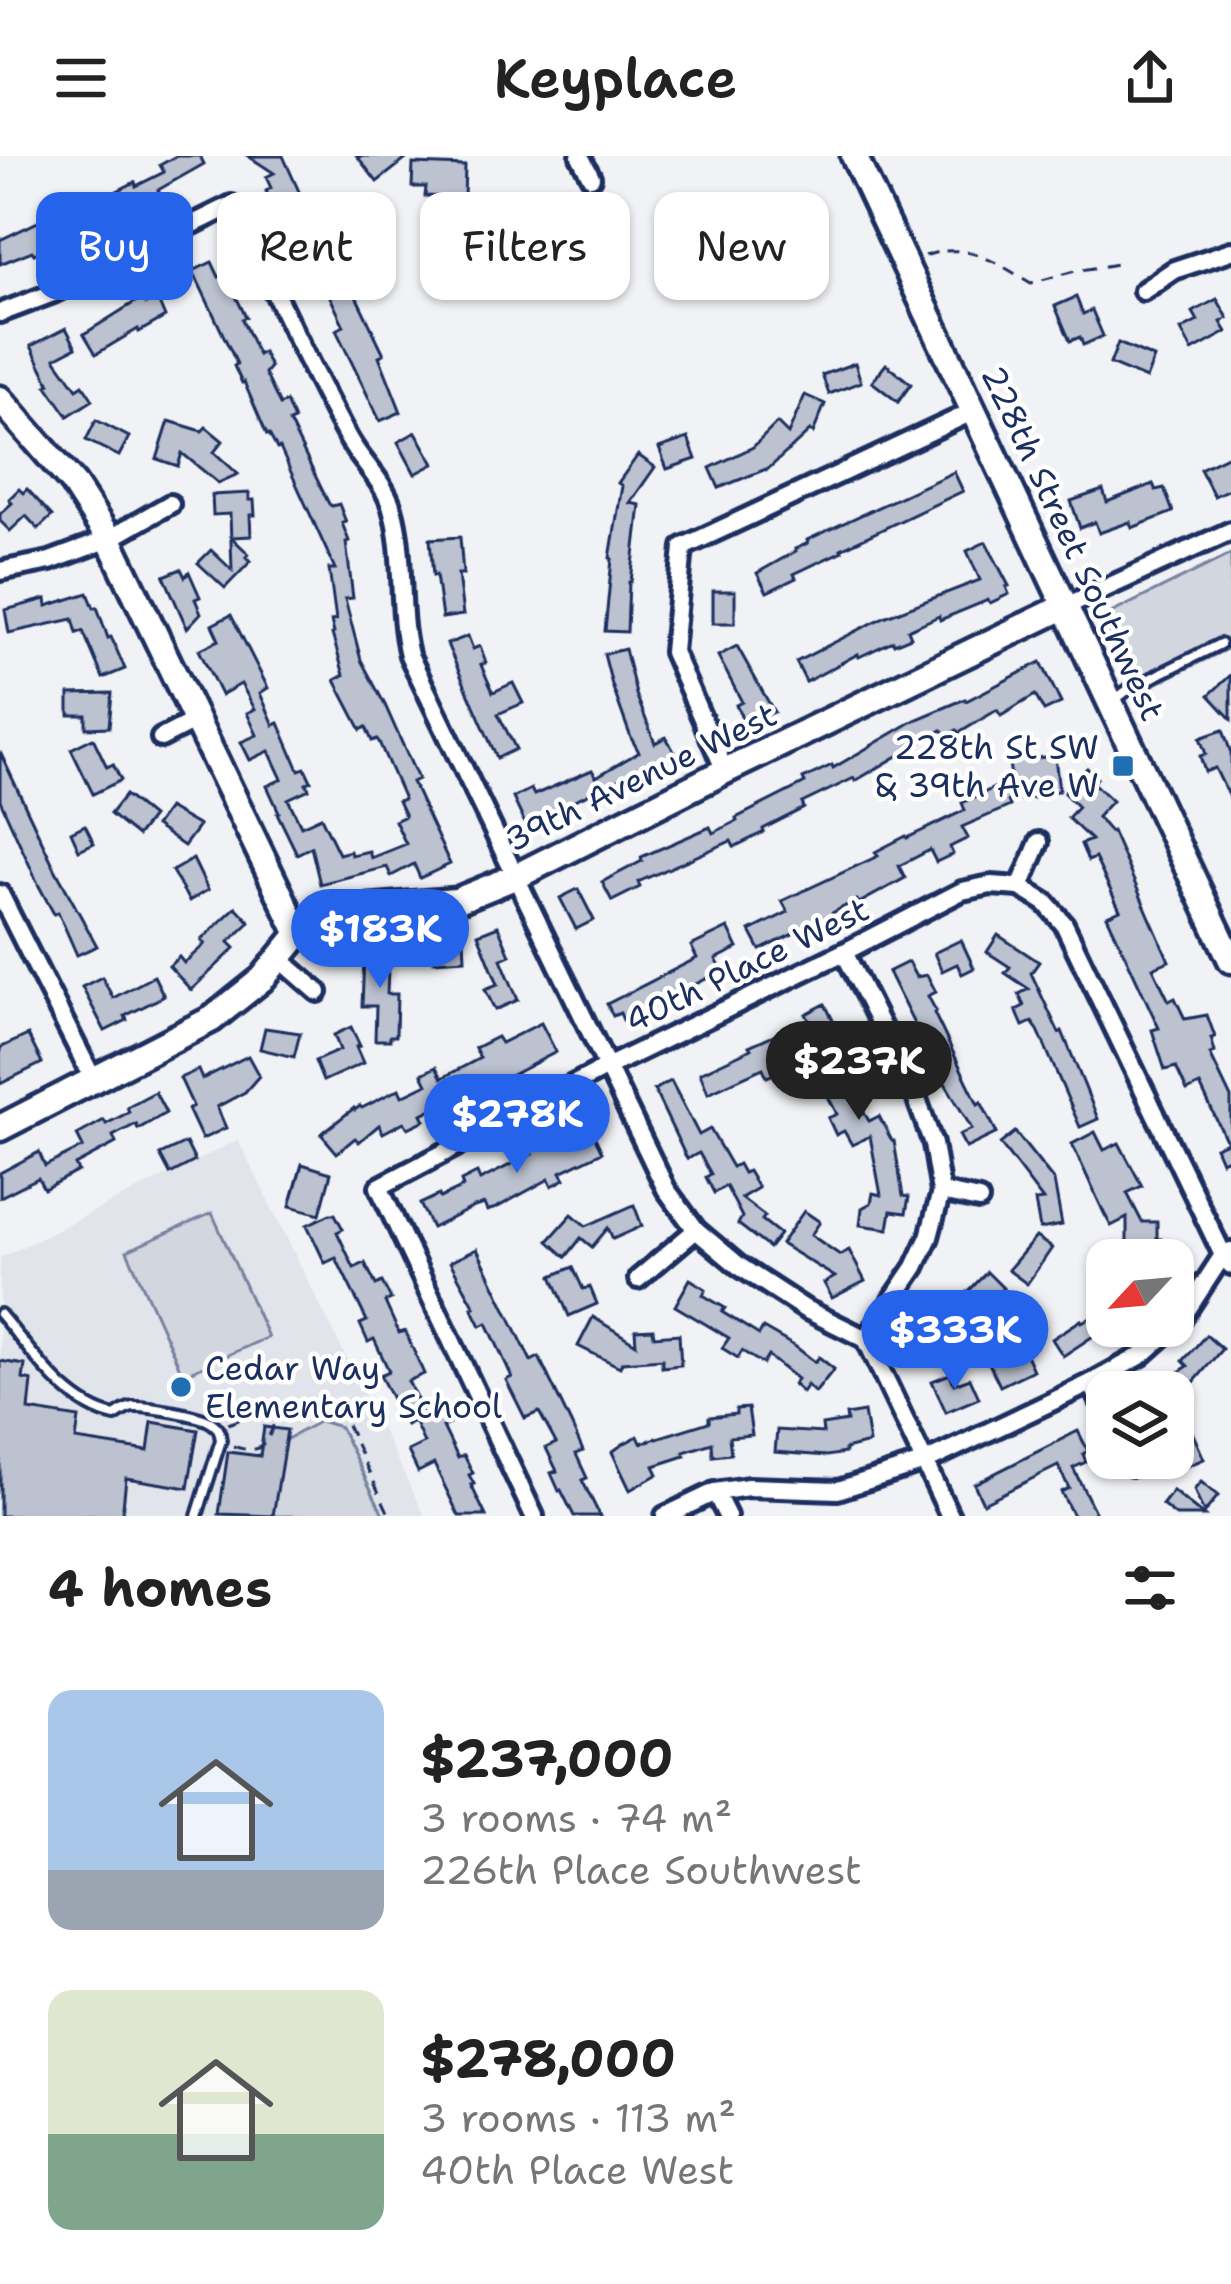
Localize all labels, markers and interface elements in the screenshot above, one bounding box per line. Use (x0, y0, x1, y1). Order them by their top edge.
text: Keyplace (494, 42, 737, 114)
icon: menu (48, 45, 114, 111)
icon: share (1117, 45, 1183, 111)
chip: Buy (36, 192, 193, 300)
chip: Rent (217, 192, 396, 300)
chip: Filters (420, 192, 630, 300)
chip: New (654, 192, 829, 300)
street label: 228th Street Southwest (971, 358, 1175, 728)
street label: 39th Avenue West (498, 692, 784, 862)
place label: 228th St SW & 39th Ave W (875, 725, 1099, 808)
marker: 228th St SW & 39th Ave W (1110, 753, 1136, 779)
street label: 40th Place West (618, 886, 876, 1044)
pin: $183K (296, 889, 464, 991)
text: $183K (318, 902, 442, 954)
pin: $237K (775, 1021, 943, 1123)
text: $237K (793, 1034, 925, 1086)
pin: $278K (433, 1074, 601, 1176)
text: $278K (451, 1087, 583, 1139)
north arrow (1086, 1239, 1194, 1347)
map controls (1086, 1239, 1194, 1479)
pin: $333K (871, 1290, 1039, 1392)
text: $333K (888, 1303, 1022, 1355)
place label: Cedar Way Elementary School (205, 1346, 502, 1429)
button: layers (1086, 1371, 1194, 1479)
marker: Cedar Way Elementary School (168, 1374, 194, 1400)
text: 4 homes (48, 1554, 272, 1622)
icon: filters (1117, 1555, 1183, 1621)
text: $237,000 (420, 1724, 674, 1792)
icon: home (144, 1738, 288, 1882)
text: 3 rooms · 74 m² (420, 1792, 732, 1844)
text: 226th Place Southwest (420, 1844, 862, 1896)
text: $278,000 (420, 2024, 676, 2092)
icon: home (144, 2038, 288, 2182)
text: 3 rooms · 113 m² (420, 2092, 736, 2144)
text: 40th Place West (420, 2144, 734, 2196)

